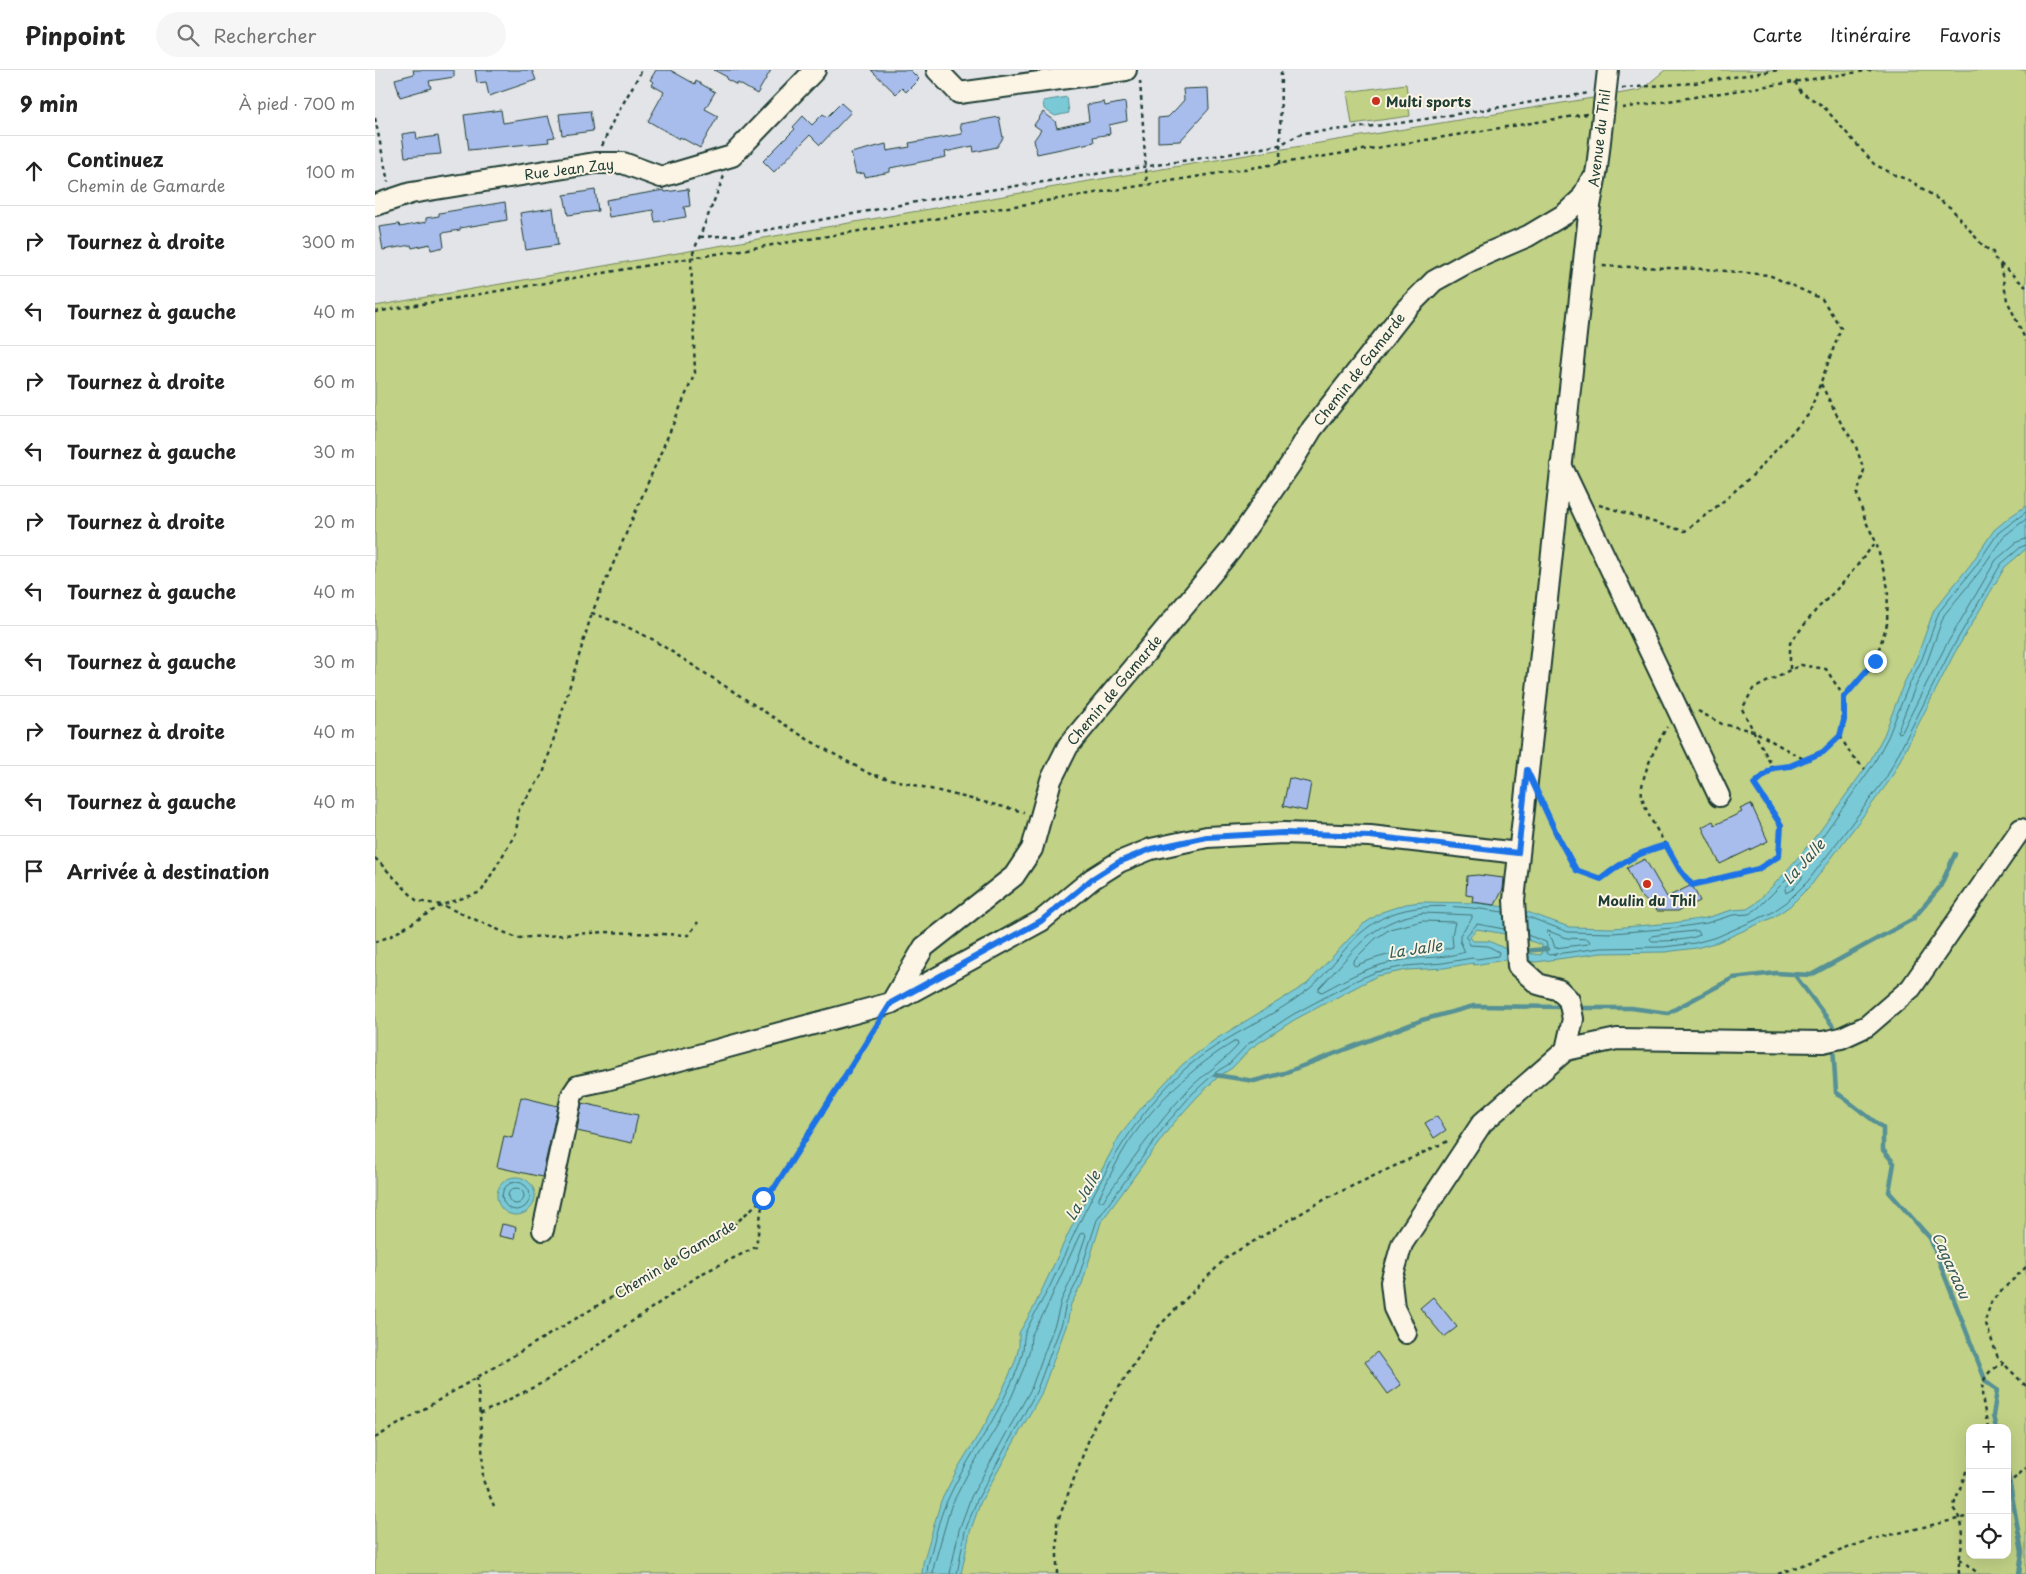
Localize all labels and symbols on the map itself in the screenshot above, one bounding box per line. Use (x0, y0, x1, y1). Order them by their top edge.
street label: Avenue du Thil (1583, 88, 1615, 188)
place label: Multi sports (1386, 91, 1471, 112)
marker: Multi sports (1370, 95, 1382, 107)
street label: Rue Jean Zay (523, 153, 615, 185)
street label: Chemin de Gamarde (1308, 308, 1410, 430)
street label: Chemin de Gamarde (1061, 630, 1167, 750)
route end (1864, 650, 1887, 673)
water label: La Jalle (1776, 833, 1830, 889)
marker: Moulin du Thil (1641, 878, 1653, 890)
place label: Moulin du Thil (1598, 890, 1696, 911)
water label: La Jalle (1387, 933, 1444, 963)
water label: La Jalle (1058, 1165, 1106, 1224)
route start (752, 1187, 775, 1210)
street label: Chemin de Gamarde (610, 1214, 740, 1304)
water label: Cagaraou (1927, 1228, 1977, 1303)

